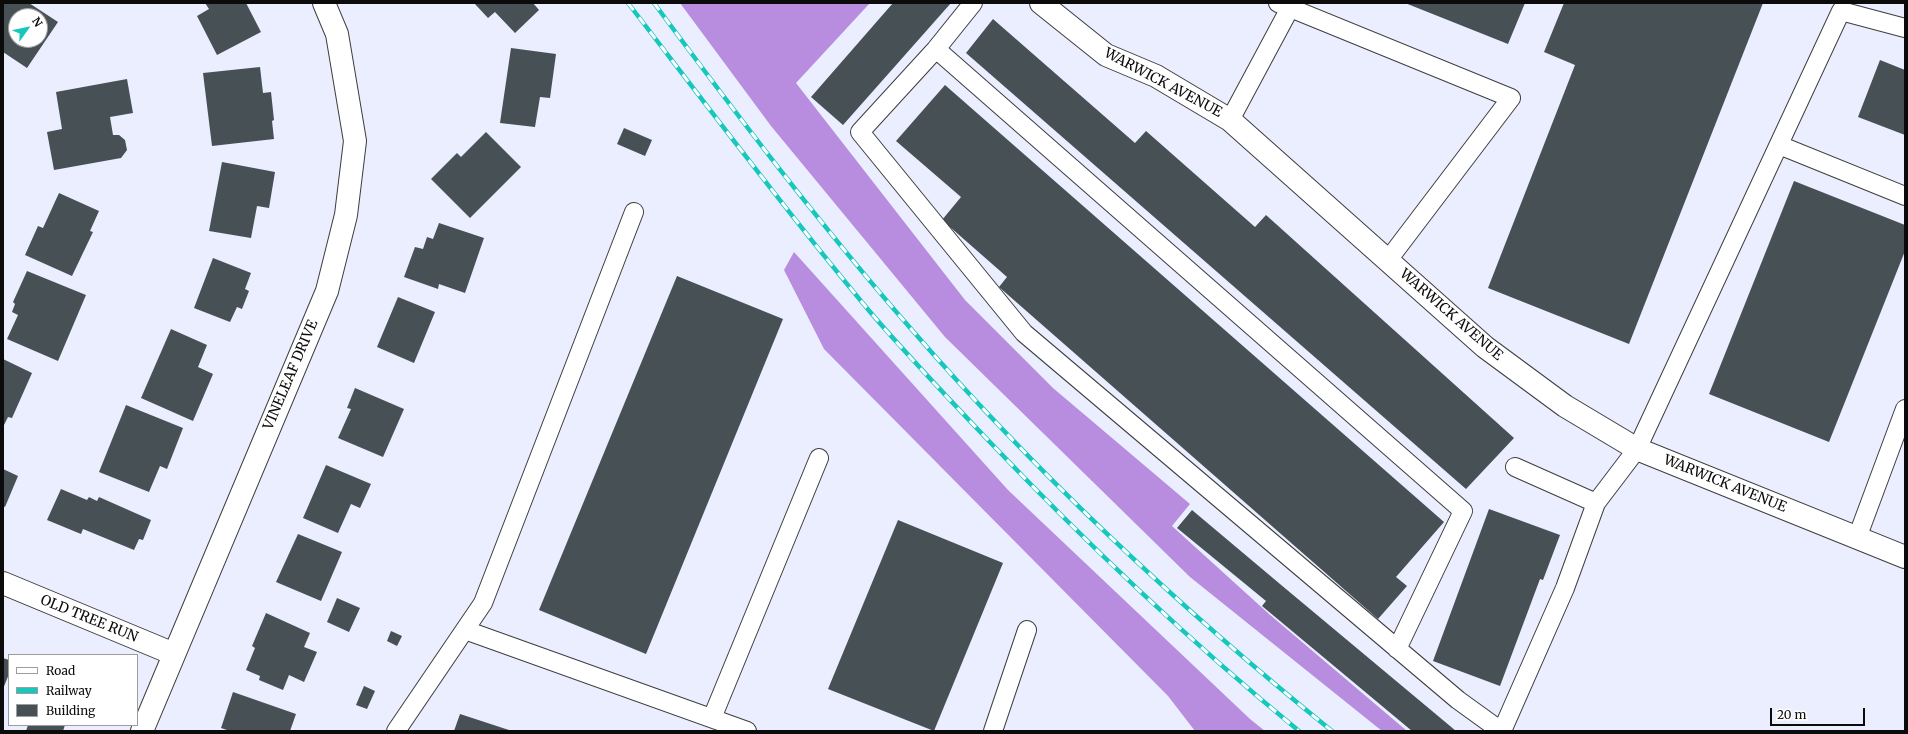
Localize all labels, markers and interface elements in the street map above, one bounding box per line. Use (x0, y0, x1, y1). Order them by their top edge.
north arrow (8, 8, 48, 48)
text: N (29, 15, 45, 29)
street label: WARWICK AVENUE (1101, 45, 1225, 121)
street label: WARWICK AVENUE (1396, 266, 1506, 364)
street label: VINELEAF DRIVE (260, 317, 322, 433)
street label: WARWICK AVENUE (1661, 452, 1789, 516)
street label: OLD TREE RUN (38, 592, 140, 646)
legend (8, 654, 138, 726)
text: Road (46, 663, 75, 678)
text: Railway (46, 683, 92, 698)
scale bar (1772, 700, 1867, 726)
text: Building (46, 703, 95, 718)
text: 20 m (1777, 707, 1806, 722)

